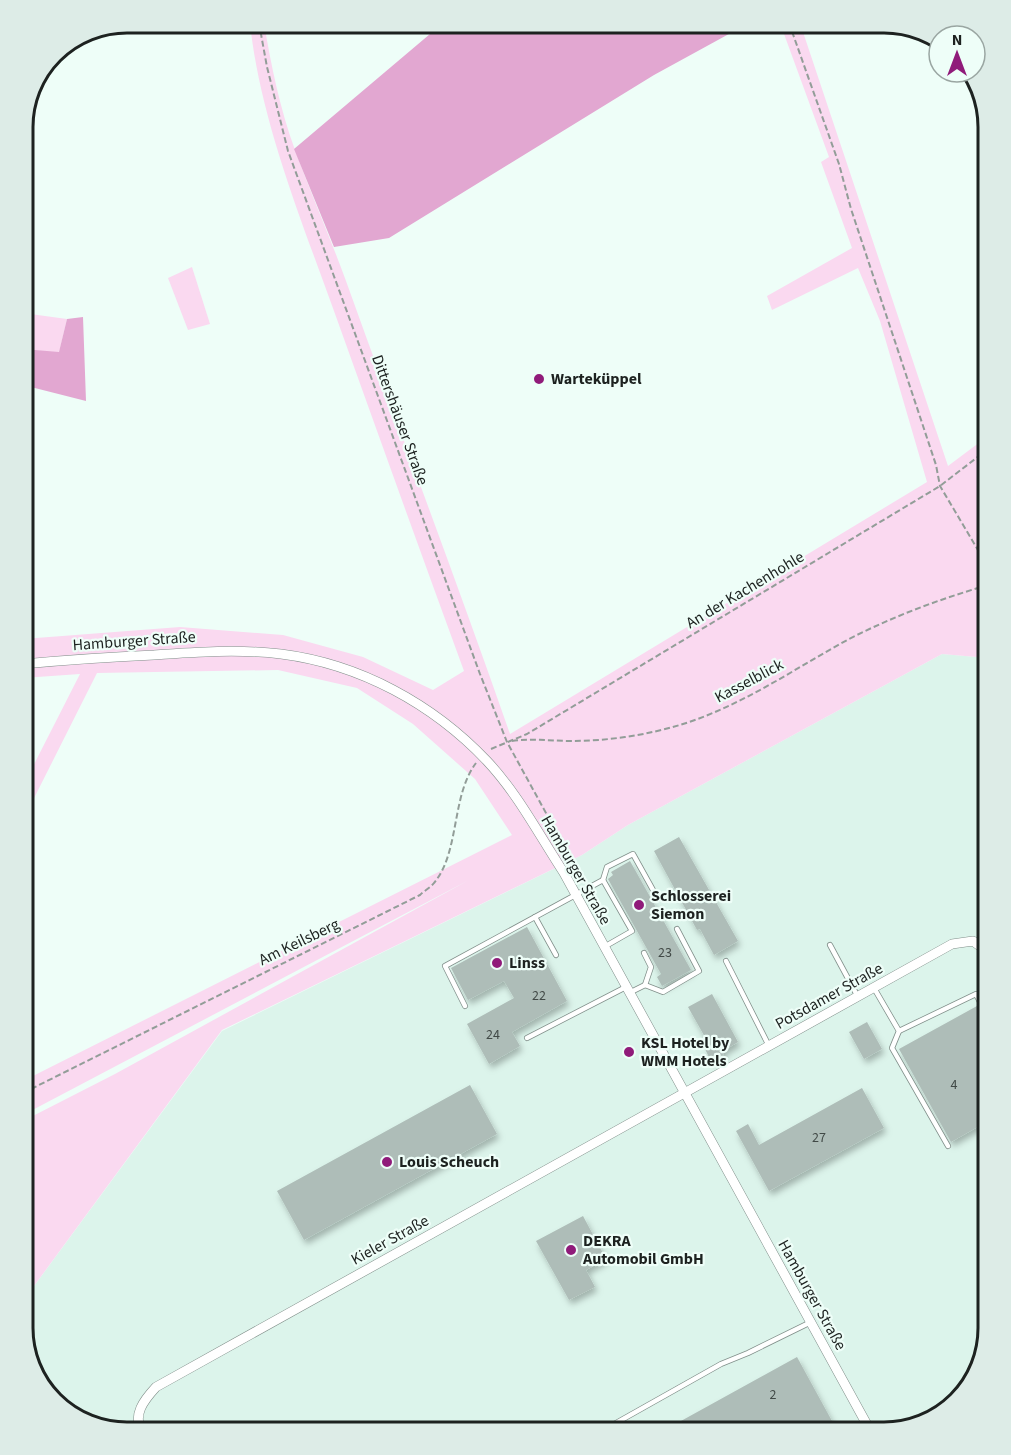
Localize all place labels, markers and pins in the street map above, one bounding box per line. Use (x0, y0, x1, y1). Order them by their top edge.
place label: Warteküppel (551, 368, 642, 390)
marker: Warteküppel (532, 372, 546, 386)
place label: Schlosserei Siemon (651, 885, 731, 925)
marker: Schlosserei Siemon (632, 898, 646, 912)
place label: Linss (509, 952, 545, 974)
marker: Linss (490, 956, 504, 970)
place label: KSL Hotel by WMM Hotels (641, 1032, 730, 1072)
marker: KSL Hotel by WMM Hotels (622, 1045, 636, 1059)
place label: Louis Scheuch (399, 1151, 499, 1173)
marker: Louis Scheuch (380, 1155, 394, 1169)
place label: DEKRA Automobil GmbH (582, 1230, 704, 1270)
marker: DEKRA Automobil GmbH (564, 1243, 578, 1257)

